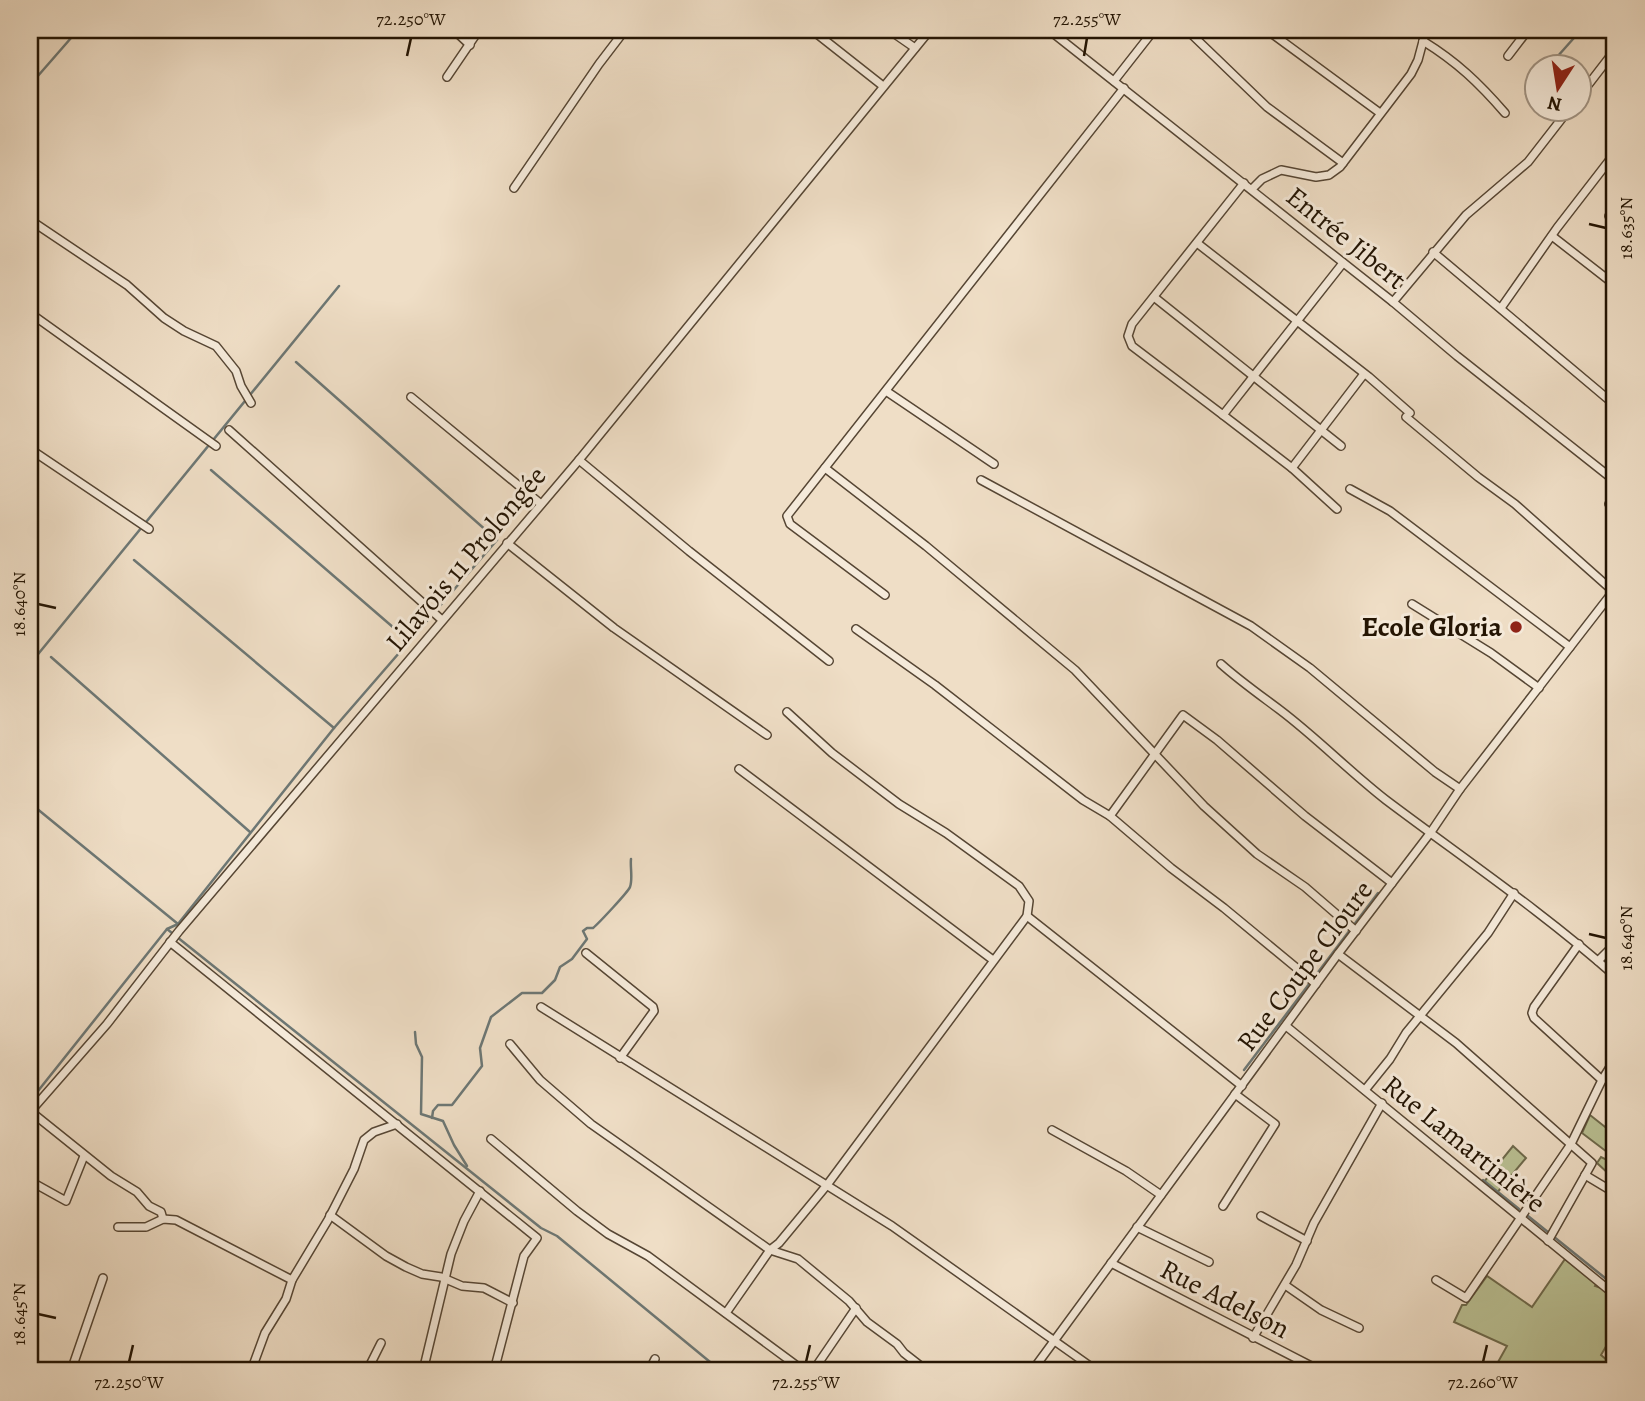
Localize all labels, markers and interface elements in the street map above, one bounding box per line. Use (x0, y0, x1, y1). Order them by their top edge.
text: 72.250°W (376, 7, 446, 31)
text: 72.255°W (1053, 7, 1121, 31)
north arrow (1522, 52, 1592, 122)
text: N (1545, 89, 1564, 118)
street label: Entrée Jibert (1278, 178, 1414, 298)
text: 18.635°N (1614, 197, 1638, 259)
street label: Lilavois 11 Prolongée (377, 458, 555, 660)
text: 18.640°N (7, 572, 31, 636)
place label: Ecole Gloria (1362, 608, 1502, 646)
marker: Ecole Gloria (1508, 619, 1524, 635)
street label: Rue Coupe Cloure (1228, 873, 1382, 1059)
text: 18.640°N (1614, 906, 1638, 970)
street label: Rue Lamartinière (1374, 1066, 1554, 1222)
street label: Rue Adelson (1154, 1250, 1296, 1348)
text: 18.645°N (7, 1282, 31, 1345)
text: 72.250°W (94, 1370, 164, 1394)
text: 72.255°W (772, 1370, 840, 1394)
text: 72.260°W (1448, 1370, 1518, 1394)

